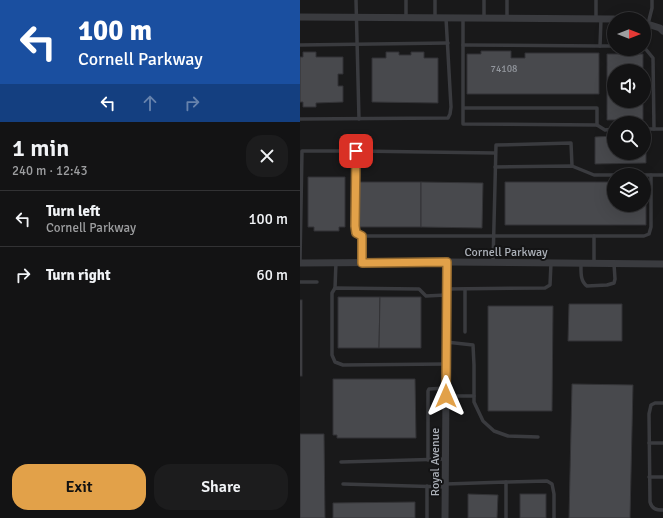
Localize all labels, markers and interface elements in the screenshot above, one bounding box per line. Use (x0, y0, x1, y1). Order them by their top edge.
north arrow (607, 12, 651, 56)
map controls (607, 12, 651, 212)
text: 100 m (78, 14, 152, 48)
icon: left (12, 16, 64, 68)
text: Cornell Parkway (78, 48, 203, 70)
house number: 74108 (490, 63, 518, 75)
button: sound (607, 64, 651, 108)
icon: left (97, 92, 119, 114)
icon: ahead (139, 92, 161, 114)
icon: right (181, 92, 203, 114)
button: search (607, 116, 651, 160)
text: 1 min (12, 133, 69, 163)
pin (339, 134, 373, 168)
button: close (246, 135, 288, 177)
icon: arrive (345, 140, 367, 162)
text: 240 m · 12:43 (12, 163, 88, 179)
button: layers (607, 168, 651, 212)
text: Turn left (46, 202, 100, 220)
icon: left (12, 208, 34, 230)
text: 100 m (248, 210, 288, 228)
text: Cornell Parkway (46, 220, 136, 236)
street label: Cornell Parkway (464, 245, 548, 260)
icon: right (12, 264, 34, 286)
text: Turn right (46, 266, 111, 284)
text: 60 m (257, 266, 288, 284)
position arrow (425, 375, 467, 417)
street label: Royal Avenue (428, 428, 443, 496)
button: Exit (12, 464, 146, 510)
button: Share (154, 464, 288, 510)

